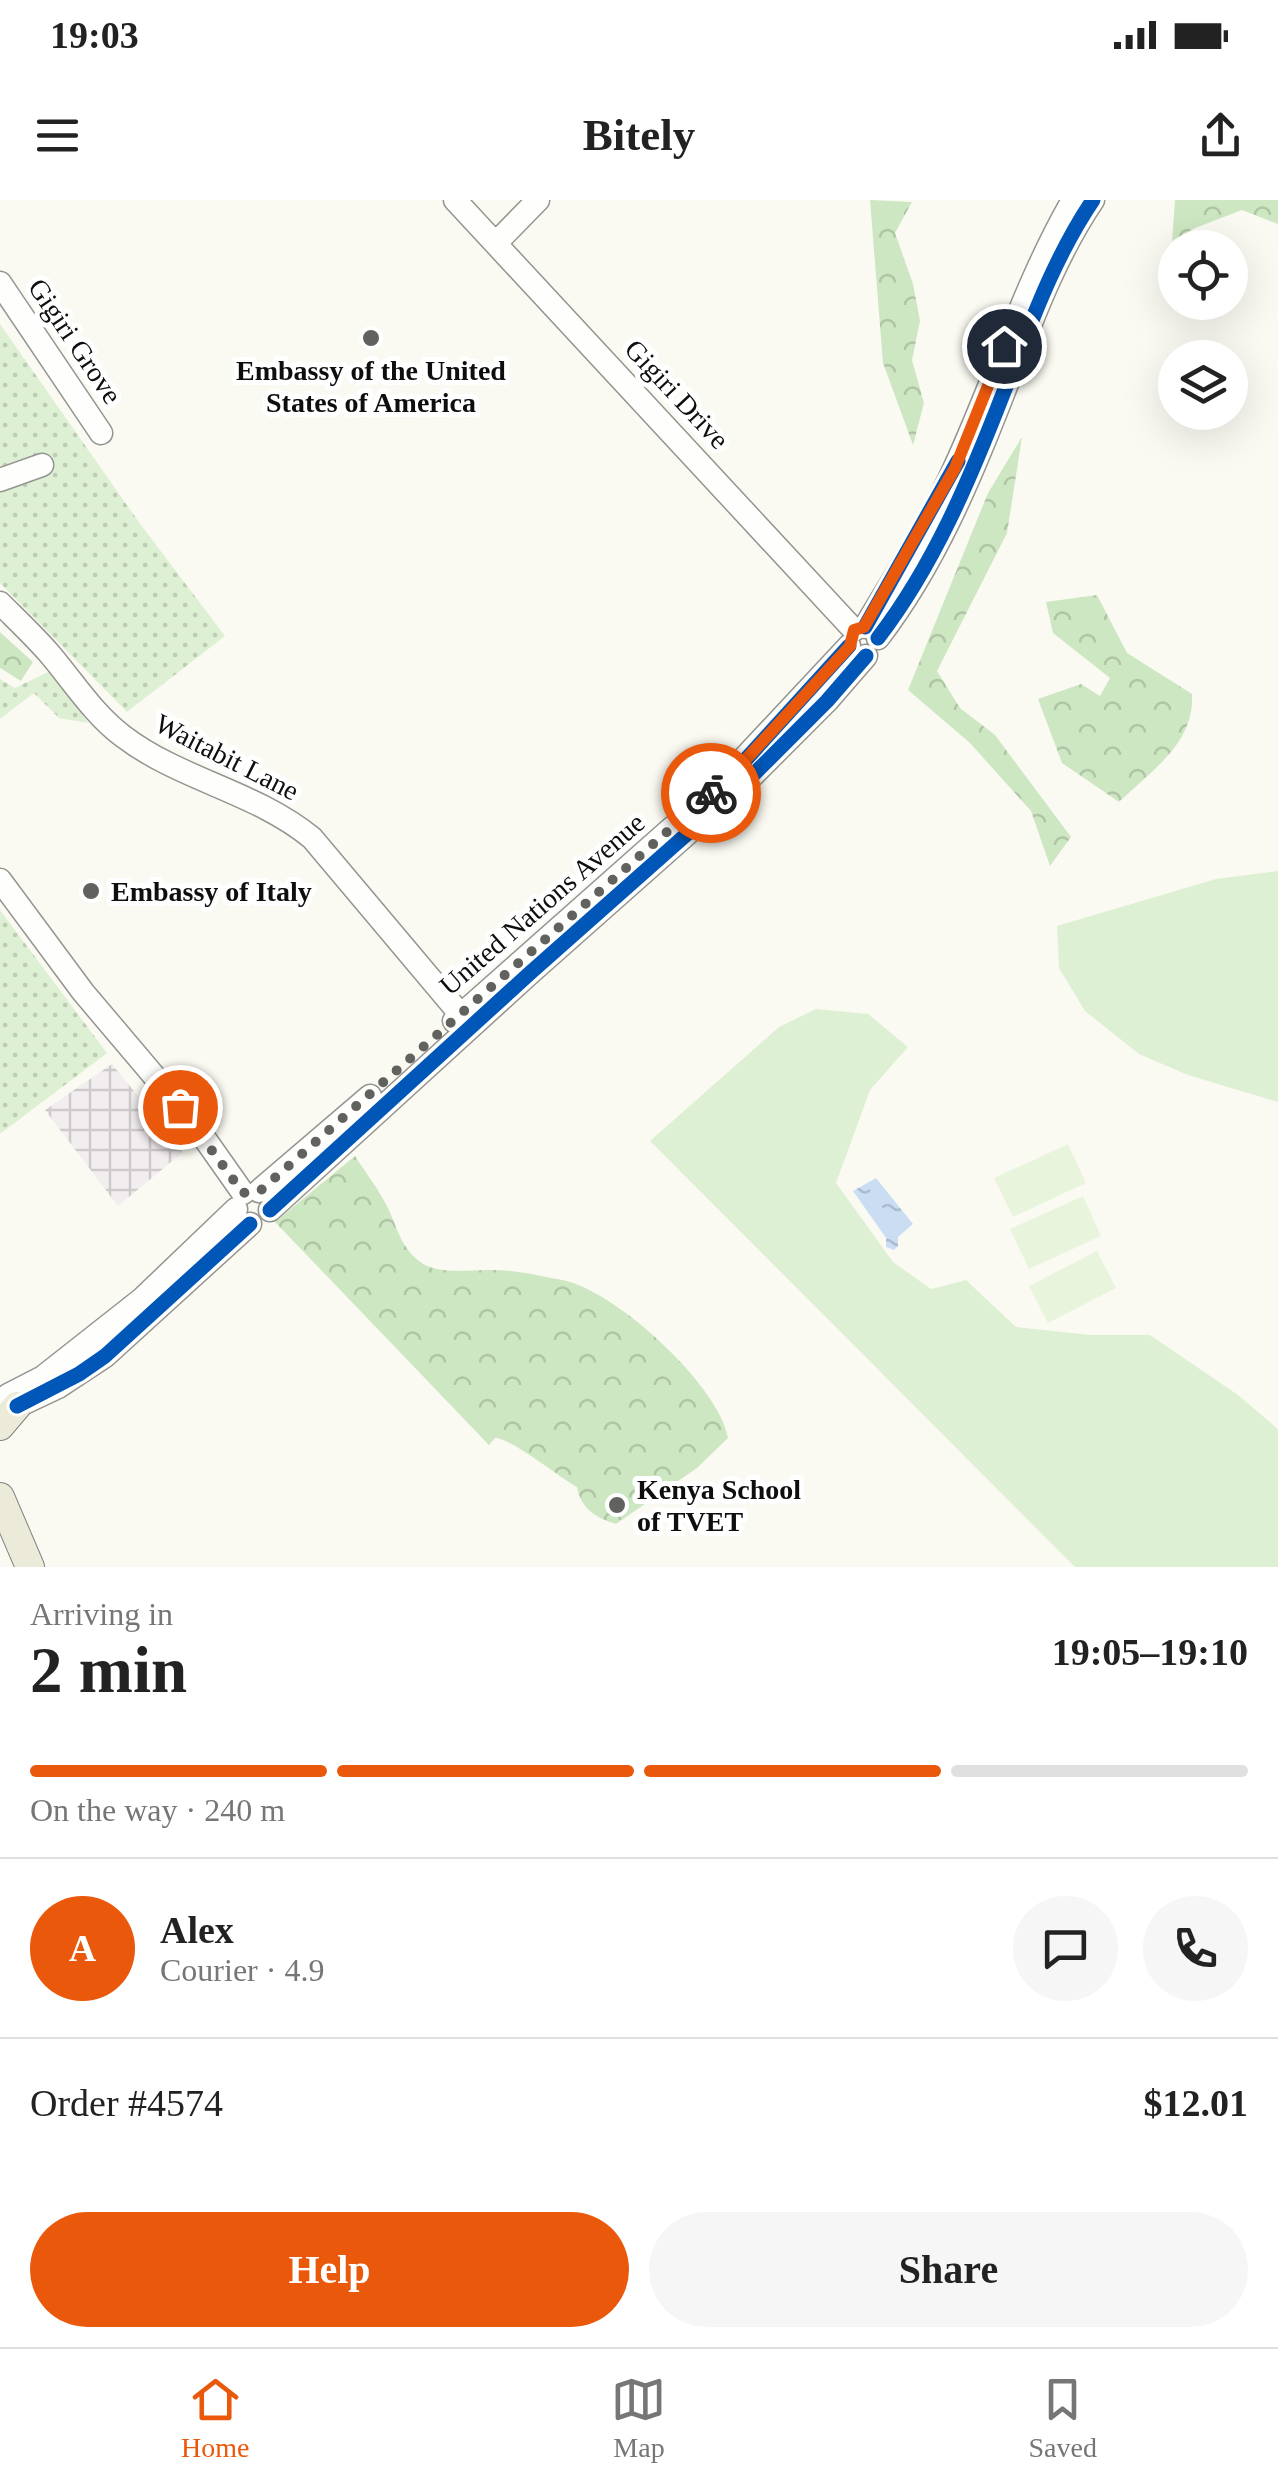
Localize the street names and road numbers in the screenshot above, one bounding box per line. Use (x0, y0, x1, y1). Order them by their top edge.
street label: Gigiri Grove (22, 273, 128, 409)
street label: Gigiri Drive (619, 333, 735, 455)
street label: Waitabit Lane (150, 708, 304, 806)
street label: United Nations Avenue (433, 807, 651, 1001)

